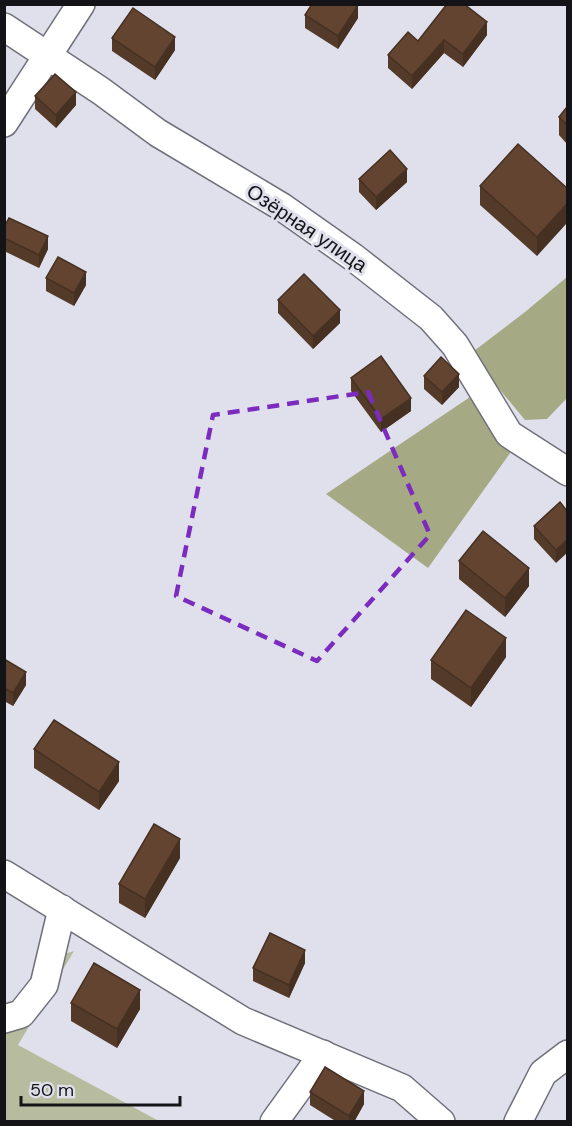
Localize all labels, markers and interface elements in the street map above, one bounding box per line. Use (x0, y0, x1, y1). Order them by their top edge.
street label: Озёрная улица (242, 178, 373, 278)
scale bar (21, 1069, 180, 1107)
text: 50 m (30, 1078, 74, 1102)

